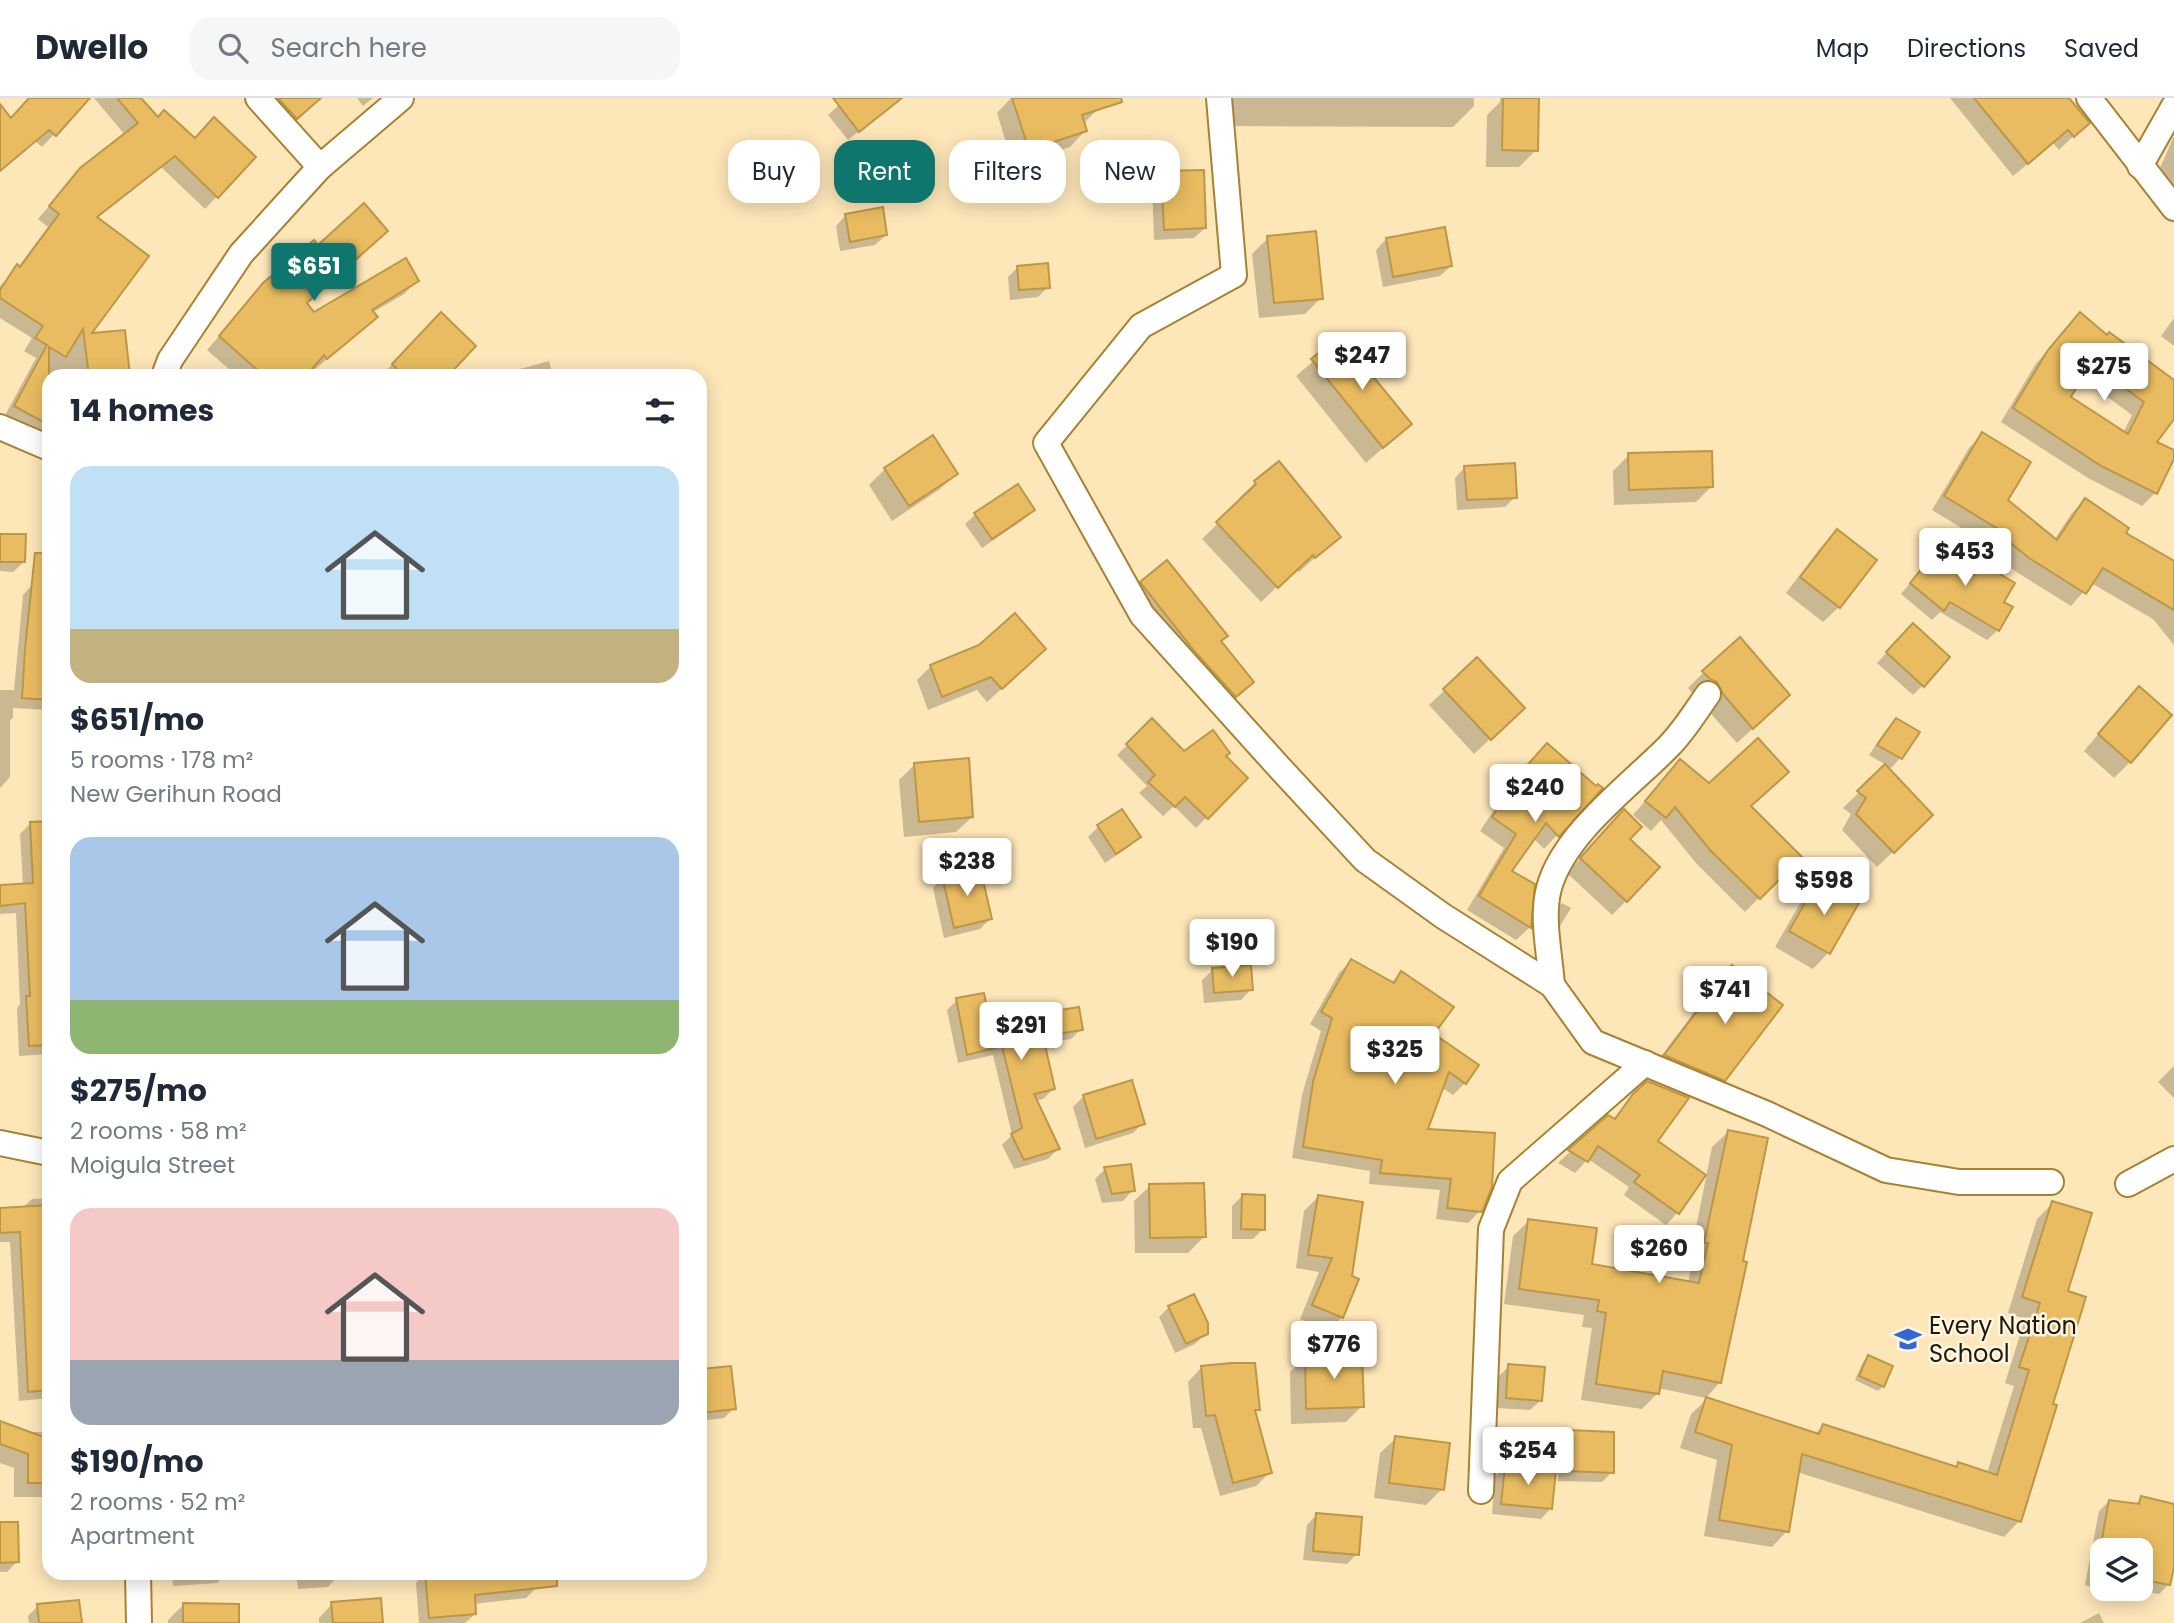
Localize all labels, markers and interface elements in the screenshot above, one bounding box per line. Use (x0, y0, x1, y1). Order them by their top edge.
search box (190, 17, 680, 80)
text: Dwello (35, 24, 148, 71)
icon: search (214, 29, 252, 67)
text: Search here (270, 30, 427, 66)
text: Map (1816, 32, 1869, 65)
text: Directions (1907, 32, 2026, 65)
text: Saved (2064, 32, 2139, 65)
chip: Buy (728, 140, 820, 203)
chip: Rent (834, 140, 935, 203)
chip: Filters (949, 140, 1066, 203)
chip: New (1080, 140, 1180, 203)
pin: $651 (273, 244, 355, 303)
text: $651 (287, 250, 341, 282)
pin: $247 (1321, 332, 1403, 392)
text: $247 (1334, 339, 1390, 371)
pin: $275 (2063, 344, 2145, 403)
text: $275 (2076, 350, 2132, 382)
text: 14 homes (70, 389, 214, 432)
icon: filters (641, 392, 679, 430)
icon: home (312, 512, 438, 638)
pin: $453 (1924, 528, 2006, 588)
text: $453 (1935, 535, 1995, 567)
text: $651/mo (70, 698, 204, 741)
text: 5 rooms · 178 m² (70, 744, 253, 776)
pin: $240 (1494, 764, 1576, 824)
text: $240 (1506, 771, 1564, 803)
text: New Gerihun Road (70, 778, 282, 810)
pin: $238 (926, 838, 1008, 898)
text: $238 (938, 845, 996, 877)
pin: $598 (1783, 858, 1865, 917)
text: $598 (1794, 864, 1854, 896)
icon: home (312, 883, 438, 1009)
pin: $190 (1191, 920, 1273, 979)
text: $190 (1206, 926, 1258, 958)
pin: $741 (1684, 967, 1766, 1026)
text: $741 (1699, 973, 1751, 1005)
pin: $291 (980, 1002, 1062, 1062)
text: $291 (995, 1009, 1047, 1041)
pin: $325 (1354, 1026, 1436, 1086)
text: $325 (1366, 1033, 1424, 1065)
text: $275/mo (70, 1069, 207, 1112)
text: 2 rooms · 58 m² (70, 1115, 247, 1147)
text: Moigula Street (70, 1149, 235, 1181)
pin: $260 (1618, 1226, 1700, 1285)
text: $260 (1630, 1232, 1688, 1264)
icon: home (312, 1254, 438, 1380)
place label: Every Nation School (1929, 1309, 2077, 1370)
pin: $776 (1293, 1322, 1375, 1381)
school or university icon: Every Nation School (1893, 1324, 1923, 1354)
text: $776 (1307, 1328, 1361, 1360)
pin: $254 (1487, 1428, 1569, 1487)
text: $254 (1499, 1434, 1557, 1466)
text: $190/mo (70, 1440, 204, 1483)
text: 2 rooms · 52 m² (70, 1486, 245, 1518)
text: Apartment (70, 1520, 195, 1552)
map controls (2090, 1538, 2153, 1601)
button: layers (2090, 1538, 2153, 1601)

